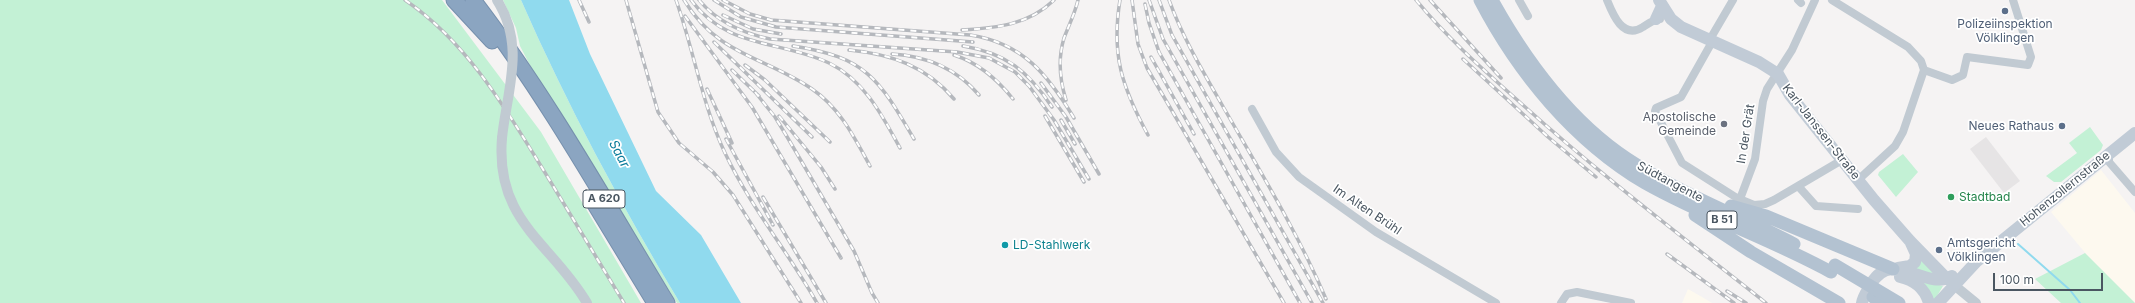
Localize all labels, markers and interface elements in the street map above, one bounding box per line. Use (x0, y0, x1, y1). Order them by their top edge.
marker: Polizeiinspektion Völklingen (2000, 6, 2010, 16)
place label: Polizeiinspektion Völklingen (1957, 17, 2053, 45)
street label: Karl-Janssen-Straße (1779, 81, 1863, 183)
street label: In der Grät (1734, 103, 1758, 165)
place label: Apostolische Gemeinde (1643, 110, 1716, 138)
marker: Apostolische Gemeinde (1719, 119, 1729, 129)
place label: Neues Rathaus (1969, 119, 2054, 133)
marker: Neues Rathaus (2057, 121, 2067, 131)
water label: Saar (605, 137, 633, 171)
street label: Hohenzollernstraße (2017, 148, 2113, 230)
street label: Südtangente (1635, 159, 1705, 205)
street label: Im Alten Brühl (1330, 182, 1404, 238)
road number: A 620 (583, 190, 625, 208)
place label: Stadtbad (1959, 190, 2010, 204)
marker: Stadtbad (1946, 192, 1956, 202)
road number: B 51 (1707, 211, 1737, 229)
place label: Amtsgericht Völklingen (1947, 236, 2016, 264)
place label: LD-Stahlwerk (1013, 238, 1090, 252)
marker: LD-Stahlwerk (1000, 240, 1010, 250)
marker: Amtsgericht Völklingen (1934, 245, 1944, 255)
scale bar (1995, 265, 2105, 291)
text: 100 m (2000, 272, 2034, 287)

